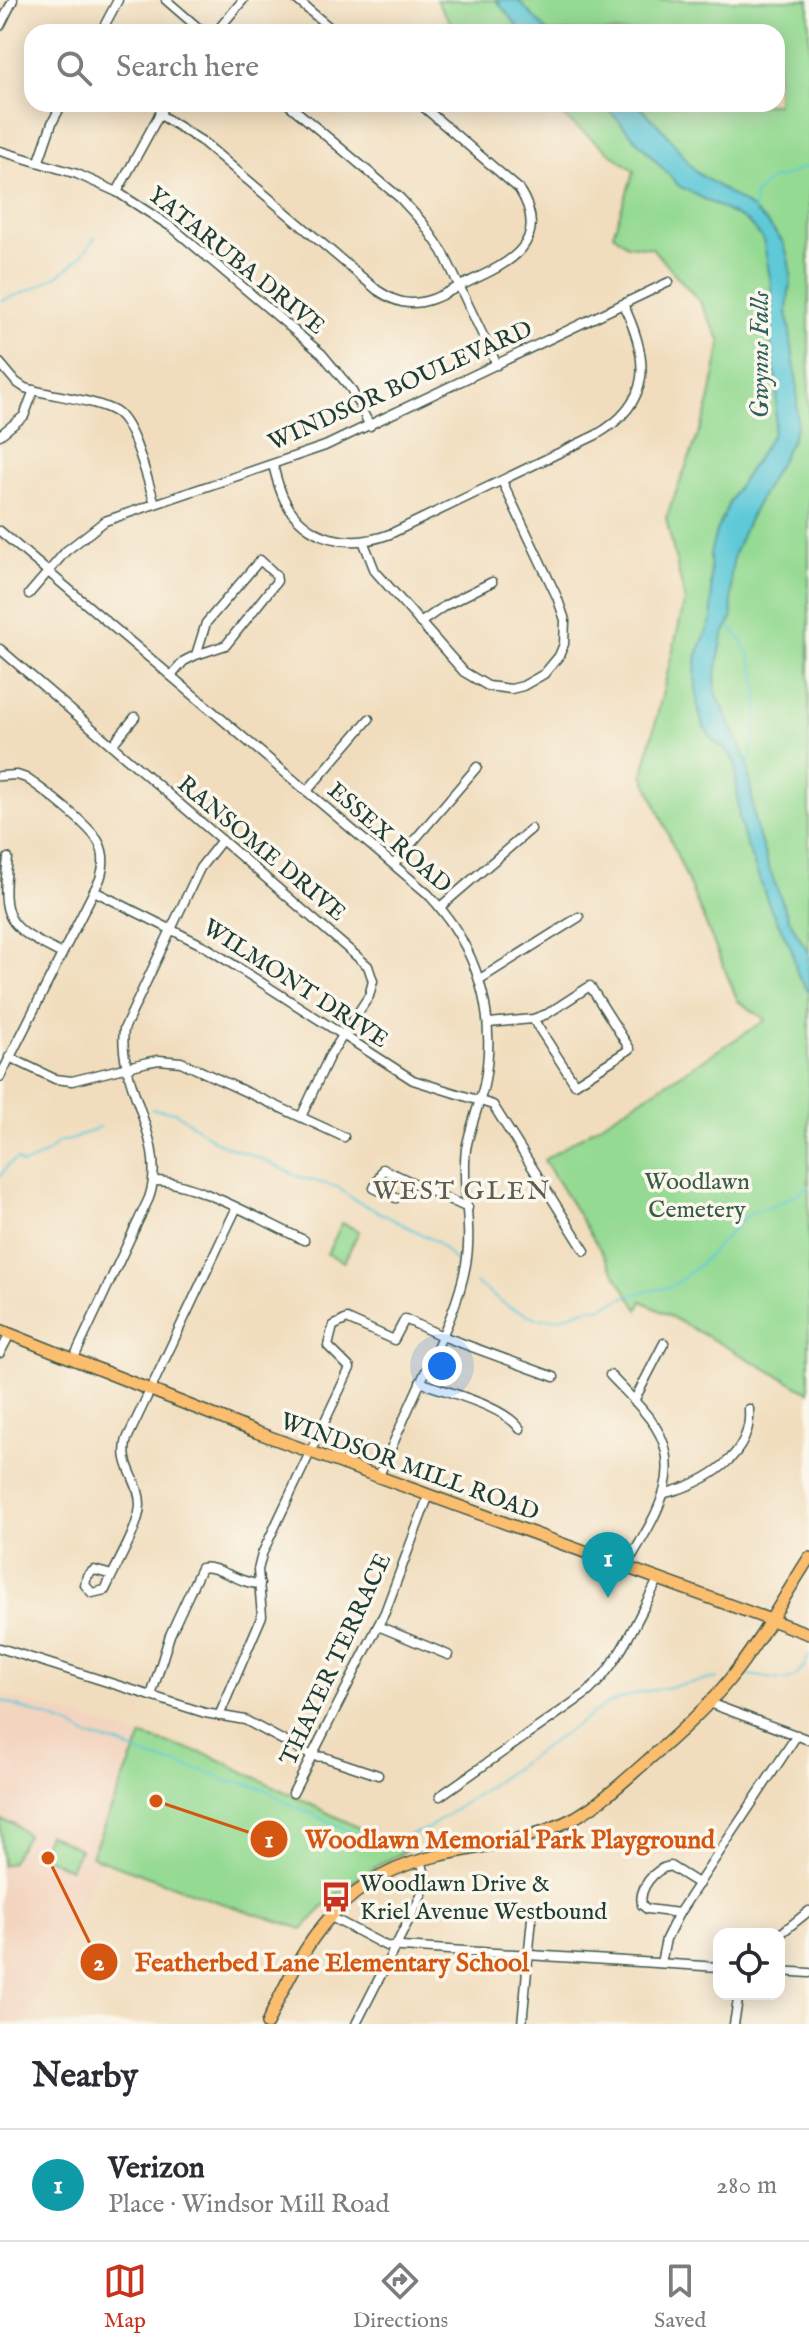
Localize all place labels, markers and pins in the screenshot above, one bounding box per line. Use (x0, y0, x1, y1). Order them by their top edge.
pin: 1 (582, 1532, 634, 1598)
callout: Woodlawn Memorial Park Playground (249, 1814, 731, 1864)
place label: Woodlawn Drive & Kriel Avenue Westbound (360, 1869, 607, 1928)
bus stop icon: Woodlawn Drive & Kriel Avenue Westbound (319, 1880, 353, 1914)
callout: Featherbed Lane Elementary School (79, 1937, 545, 1987)

